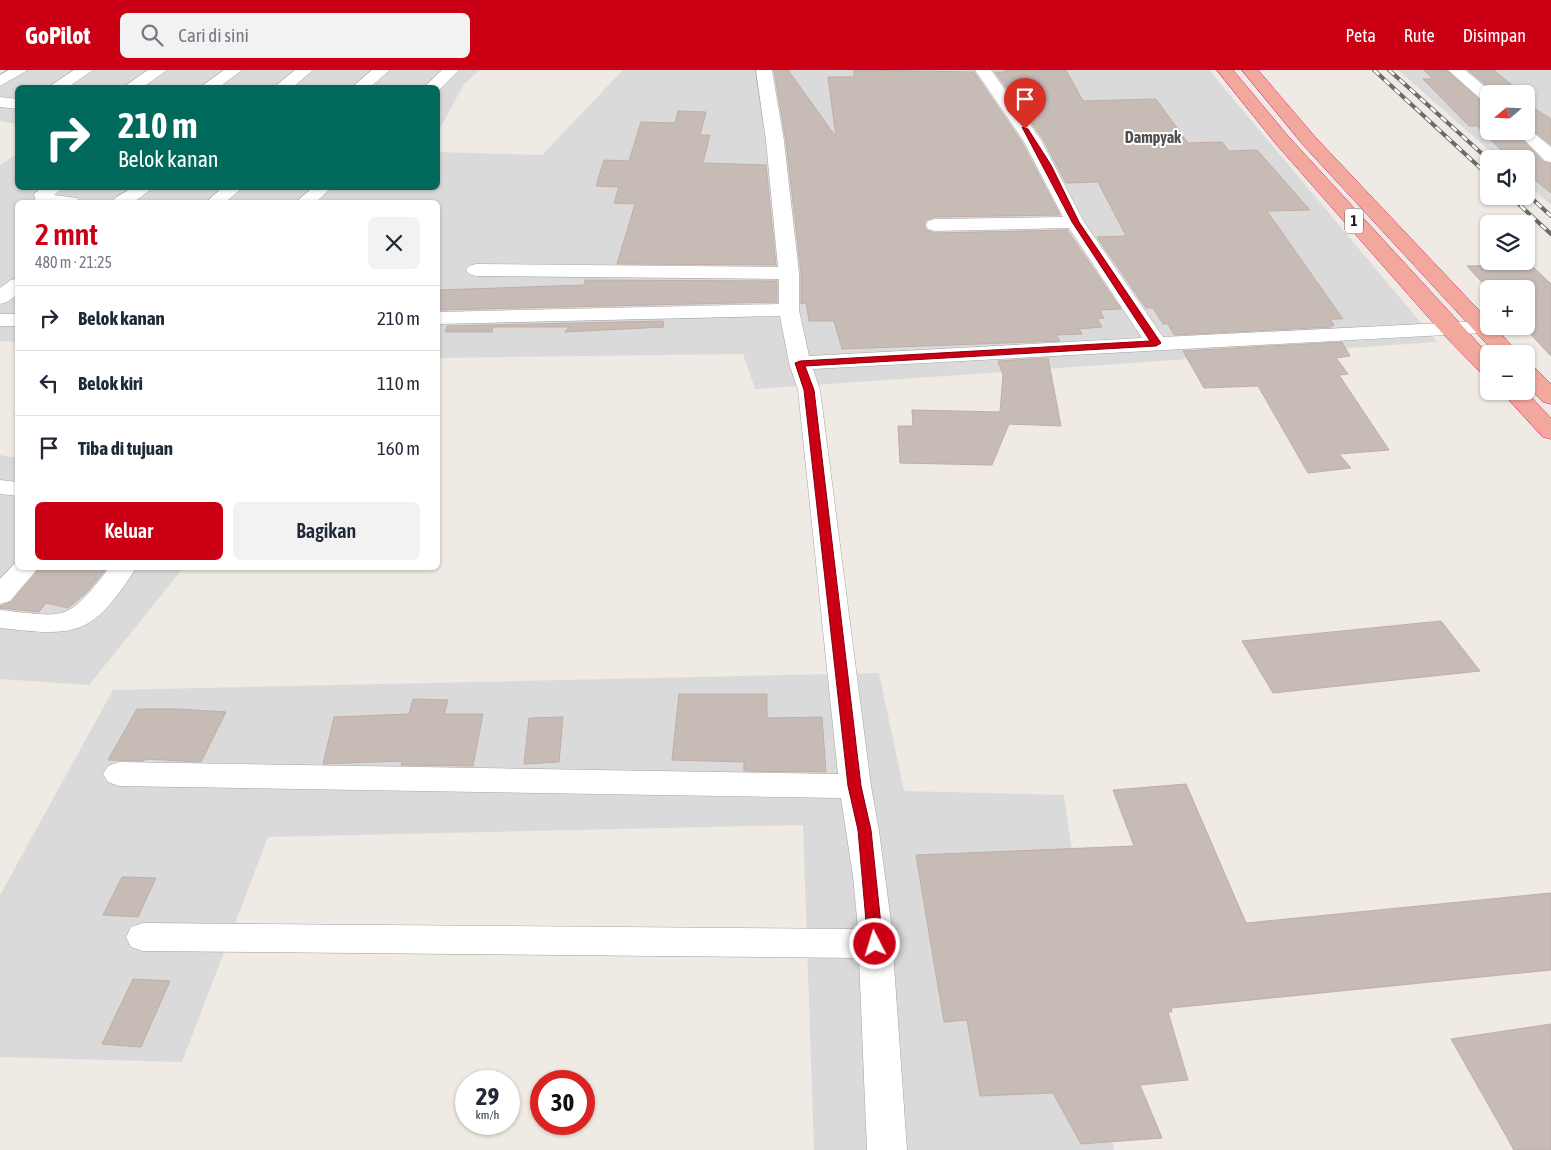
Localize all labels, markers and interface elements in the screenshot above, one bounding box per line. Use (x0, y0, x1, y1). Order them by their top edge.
search box (120, 13, 470, 58)
icon: search (138, 21, 166, 49)
text: GoPilot (25, 22, 90, 49)
text: Cari di sini (178, 24, 249, 46)
text: Peta (1345, 25, 1376, 46)
text: Rute (1404, 25, 1435, 46)
text: Disimpan (1463, 25, 1526, 46)
pin (1004, 78, 1046, 129)
icon: arrive (1011, 85, 1039, 113)
north arrow (1480, 85, 1535, 140)
map controls (1480, 85, 1535, 400)
icon: right (35, 105, 100, 170)
text: 210 m (118, 105, 197, 145)
district label: Dampyak (1125, 128, 1182, 146)
text: Belok kanan (118, 146, 219, 172)
button: sound (1480, 150, 1535, 205)
road number: 1 (1345, 208, 1363, 234)
button: layers (1480, 215, 1535, 270)
text: 2 mnt (35, 217, 98, 251)
button: close (368, 217, 420, 269)
text: 480 m · 21:25 (35, 253, 112, 271)
button: + (1480, 280, 1535, 335)
icon: right (35, 304, 63, 332)
text: Belok kanan (78, 307, 165, 329)
text: 210 m (377, 307, 420, 329)
button: − (1480, 345, 1535, 400)
icon: left (35, 369, 63, 397)
text: Belok kiri (78, 372, 143, 394)
text: 110 m (377, 372, 420, 394)
icon: arrive (35, 434, 63, 462)
text: Tiba di tujuan (78, 437, 173, 459)
text: 160 m (377, 437, 420, 459)
button: Keluar (35, 502, 223, 560)
button: Bagikan (233, 502, 420, 560)
position arrow (848, 917, 900, 969)
speed limit sign: 30 (530, 1070, 595, 1135)
text: 29 (476, 1082, 499, 1110)
text: km/h (476, 1108, 499, 1122)

